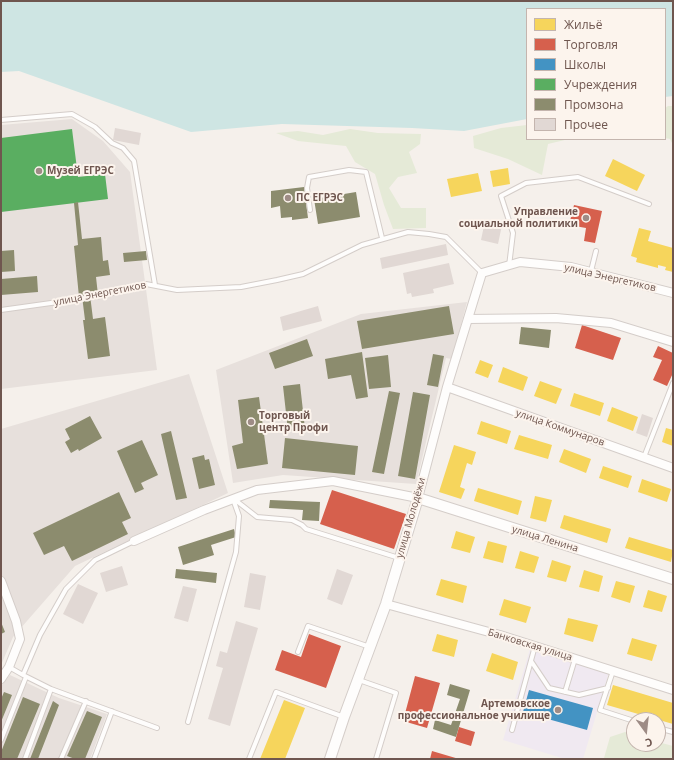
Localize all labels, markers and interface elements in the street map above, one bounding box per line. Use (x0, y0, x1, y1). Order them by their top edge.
legend (526, 8, 666, 140)
text: Жильё (564, 16, 602, 33)
text: Торговля (564, 36, 618, 53)
text: Школы (564, 56, 606, 73)
text: Учреждения (564, 76, 637, 93)
text: Промзона (564, 96, 623, 113)
text: Прочее (564, 116, 608, 133)
place label: Музей ЕГРЭС (47, 165, 114, 177)
marker: Музей ЕГРЭС (34, 166, 44, 176)
place label: ПС ЕГРЭС (296, 192, 343, 204)
marker: ПС ЕГРЭС (283, 193, 293, 203)
place label: Управление социальной политики (459, 206, 578, 230)
marker: Управление социальной политики (581, 213, 591, 223)
street label: улица Энергетиков (563, 262, 657, 294)
street label: улица Энергетиков (53, 279, 147, 309)
street label: улица Коммунаров (514, 407, 606, 449)
place label: Торговый центр Профи (259, 410, 328, 434)
marker: Торговый центр Профи (246, 417, 256, 427)
street label: улица Молодёжи (394, 476, 428, 560)
street label: улица Ленина (510, 523, 580, 555)
street label: Банковская улица (486, 626, 574, 664)
place label: Артемовское профессиональное училище (398, 698, 550, 722)
marker: Артемовское профессиональное училище (553, 705, 563, 715)
north arrow (626, 712, 666, 752)
text: С (644, 735, 654, 751)

